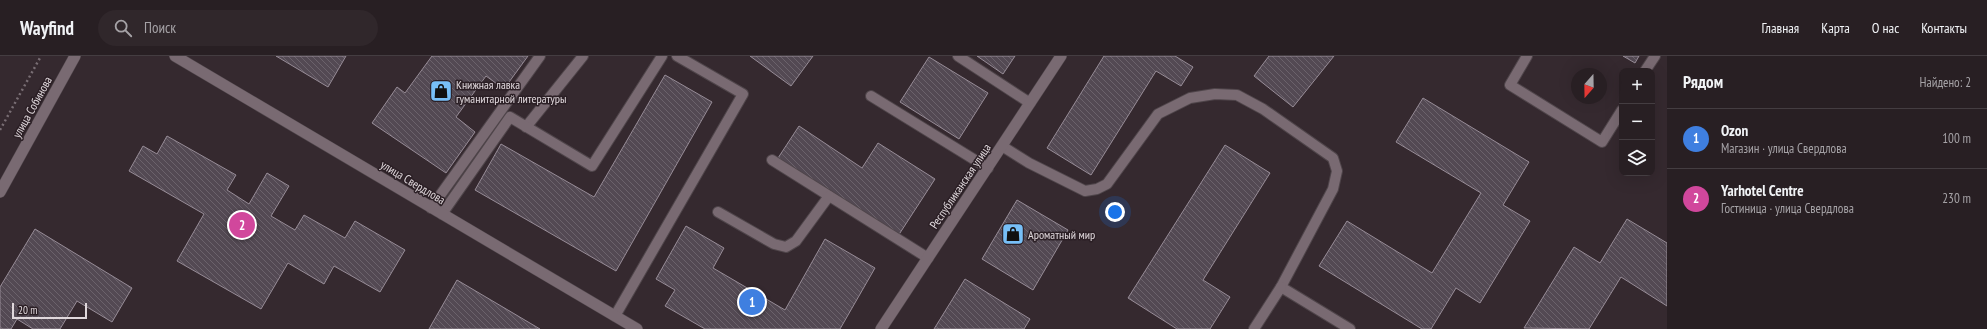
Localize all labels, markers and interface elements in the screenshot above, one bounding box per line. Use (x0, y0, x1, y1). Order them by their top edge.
search box (98, 10, 378, 46)
text: Wayfind (20, 16, 74, 40)
icon: search (112, 17, 134, 39)
text: Поиск (144, 18, 176, 37)
text: Главная (1761, 19, 1799, 37)
text: Карта (1821, 19, 1850, 37)
text: О нас (1872, 19, 1899, 37)
text: Контакты (1921, 19, 1967, 37)
north arrow (1571, 68, 1607, 104)
map controls (1619, 68, 1655, 176)
button: + (1619, 68, 1655, 104)
text: Рядом (1683, 71, 1723, 93)
street label: улица Собинова (9, 73, 55, 140)
text: Найдено: 2 (1920, 74, 1971, 91)
place label: Книжная лавка гуманитарной литературы (456, 77, 567, 106)
shop icon: Книжная лавка гуманитарной литературы (428, 78, 454, 104)
button: − (1619, 104, 1655, 140)
text: Ozon (1721, 121, 1748, 140)
text: 1 (1693, 130, 1699, 147)
text: 100 m (1942, 130, 1971, 147)
street label: Республиканская улица (926, 140, 994, 231)
button: layers (1619, 140, 1655, 176)
text: Магазин · улица Свердлова (1721, 140, 1847, 157)
street label: улица Свердлова (378, 157, 448, 207)
text: Yarhotel Centre (1721, 181, 1804, 200)
text: 2 (1693, 190, 1699, 207)
text: 230 m (1942, 190, 1971, 207)
text: Гостиница · улица Свердлова (1721, 200, 1854, 217)
your location (1105, 202, 1125, 222)
pin: 2 (229, 210, 255, 240)
shop icon: Ароматный мир (1000, 221, 1026, 247)
place label: Ароматный мир (1028, 227, 1095, 242)
pin: 1 (739, 287, 765, 317)
scale bar (12, 301, 87, 320)
text: 20 m (18, 303, 37, 317)

